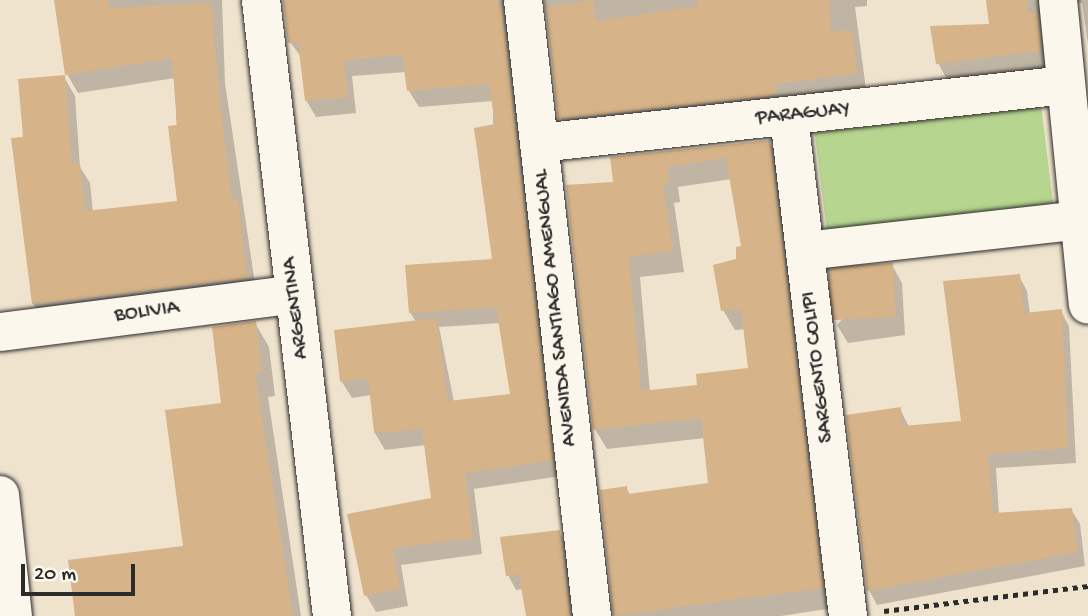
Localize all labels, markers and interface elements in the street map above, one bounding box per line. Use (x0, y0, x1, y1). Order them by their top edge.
street label: PARAGUAY (755, 98, 851, 132)
street label: AVENIDA SANTIAGO AMENGUAL (530, 168, 584, 448)
street label: ARGENTINA (278, 256, 316, 360)
street label: SARGENTO COLIPI (797, 290, 841, 444)
street label: BOLIVIA (113, 297, 181, 329)
scale bar (24, 550, 138, 594)
text: 20 m (34, 563, 76, 588)

